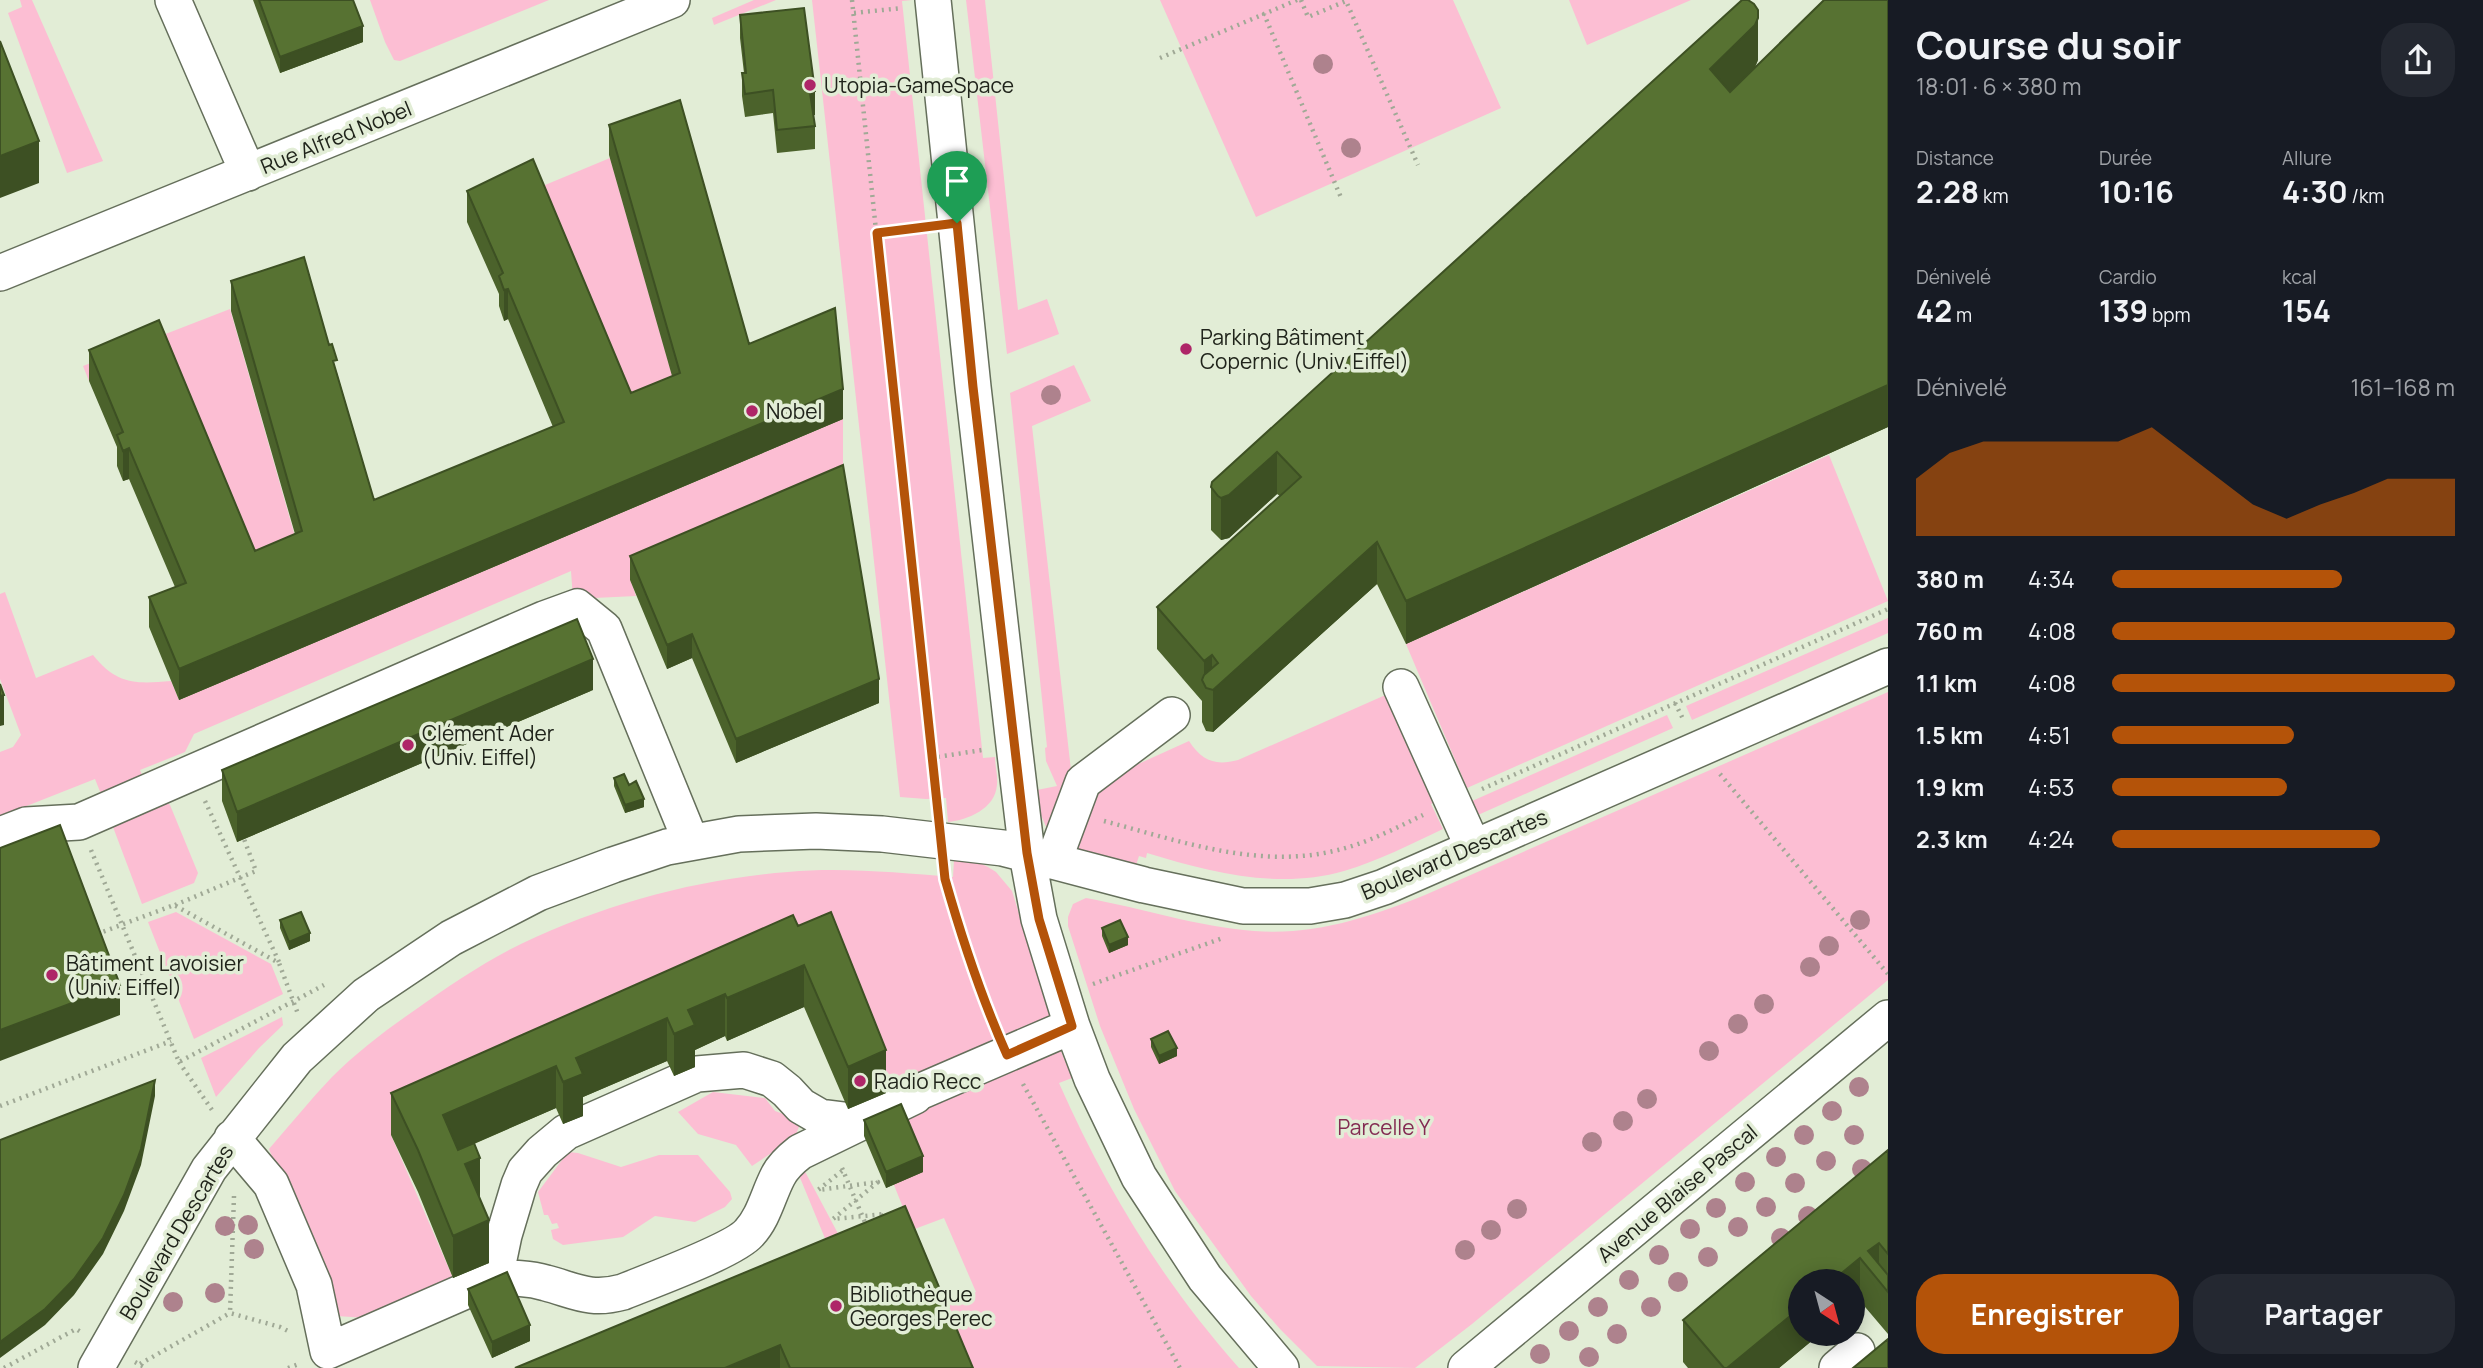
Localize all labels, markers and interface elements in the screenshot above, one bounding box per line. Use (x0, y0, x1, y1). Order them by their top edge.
text: Course du soir (1916, 18, 2181, 70)
button: share (2381, 23, 2455, 97)
text: 18:01 · 6 × 380 m (1916, 70, 2082, 102)
place label: Utopia-GameSpace (824, 71, 1014, 99)
marker: Utopia-GameSpace (802, 77, 818, 93)
street label: Rue Alfred Nobel (256, 94, 416, 180)
text: Distance (1916, 145, 1994, 171)
text: Durée (2099, 145, 2152, 171)
text: Allure (2282, 145, 2332, 171)
pin (927, 151, 987, 223)
icon: arrive (938, 162, 976, 200)
text: 2.28 (1916, 171, 1979, 212)
text: 10:16 (2099, 171, 2174, 212)
text: 4:30 (2282, 171, 2348, 212)
text: km (1979, 183, 2009, 209)
text: /km (2348, 183, 2384, 209)
text: Dénivelé (1916, 264, 1991, 290)
text: Cardio (2099, 264, 2157, 290)
text: kcal (2282, 264, 2317, 290)
text: 42 (1916, 290, 1952, 331)
text: 139 (2099, 290, 2148, 331)
text: 154 (2282, 290, 2331, 331)
text: m (1952, 302, 1972, 328)
text: bpm (2148, 302, 2191, 328)
place label: Parking Bâtiment Copernic (Univ. Eiffel) (1200, 323, 1409, 375)
marker: Parking Bâtiment Copernic (Univ. Eiffel) (1178, 341, 1194, 357)
text: Dénivelé (1916, 371, 2007, 403)
text: 161–168 m (2350, 371, 2455, 403)
place label: Nobel (766, 397, 822, 425)
marker: Nobel (744, 403, 760, 419)
text: 380 m (1916, 563, 1984, 595)
text: 4:34 (2028, 563, 2075, 595)
text: 760 m (1916, 615, 1983, 647)
text: 4:08 (2028, 615, 2076, 647)
text: 1.1 km (1916, 667, 1977, 699)
text: 4:08 (2028, 667, 2076, 699)
place label: Clément Ader (Univ. Eiffel) (422, 719, 555, 771)
text: 1.5 km (1916, 719, 1983, 751)
text: 4:51 (2028, 719, 2071, 751)
marker: Clément Ader (Univ. Eiffel) (400, 737, 416, 753)
text: 1.9 km (1916, 771, 1984, 803)
text: 4:53 (2028, 771, 2074, 803)
street label: Boulevard Descartes (1357, 802, 1551, 906)
text: 2.3 km (1916, 823, 1988, 855)
text: 4:24 (2028, 823, 2075, 855)
place label: Bâtiment Lavoisier (Univ. Eiffel) (66, 949, 244, 1001)
marker: Bâtiment Lavoisier (Univ. Eiffel) (44, 967, 60, 983)
place label: Radio Recc (874, 1067, 981, 1095)
marker: Radio Recc (852, 1073, 868, 1089)
park label: Parcelle Y (1338, 1113, 1431, 1141)
street label: Avenue Blaise Pascal (1591, 1118, 1763, 1268)
street label: Boulevard Descartes (113, 1139, 239, 1325)
north arrow (1788, 1269, 1866, 1346)
map controls (1788, 1269, 1865, 1346)
button: Enregistrer (1916, 1274, 2179, 1354)
button: Partager (2193, 1274, 2455, 1354)
place label: Bibliothèque Georges Perec (850, 1280, 993, 1332)
marker: Bibliothèque Georges Perec (828, 1298, 844, 1314)

